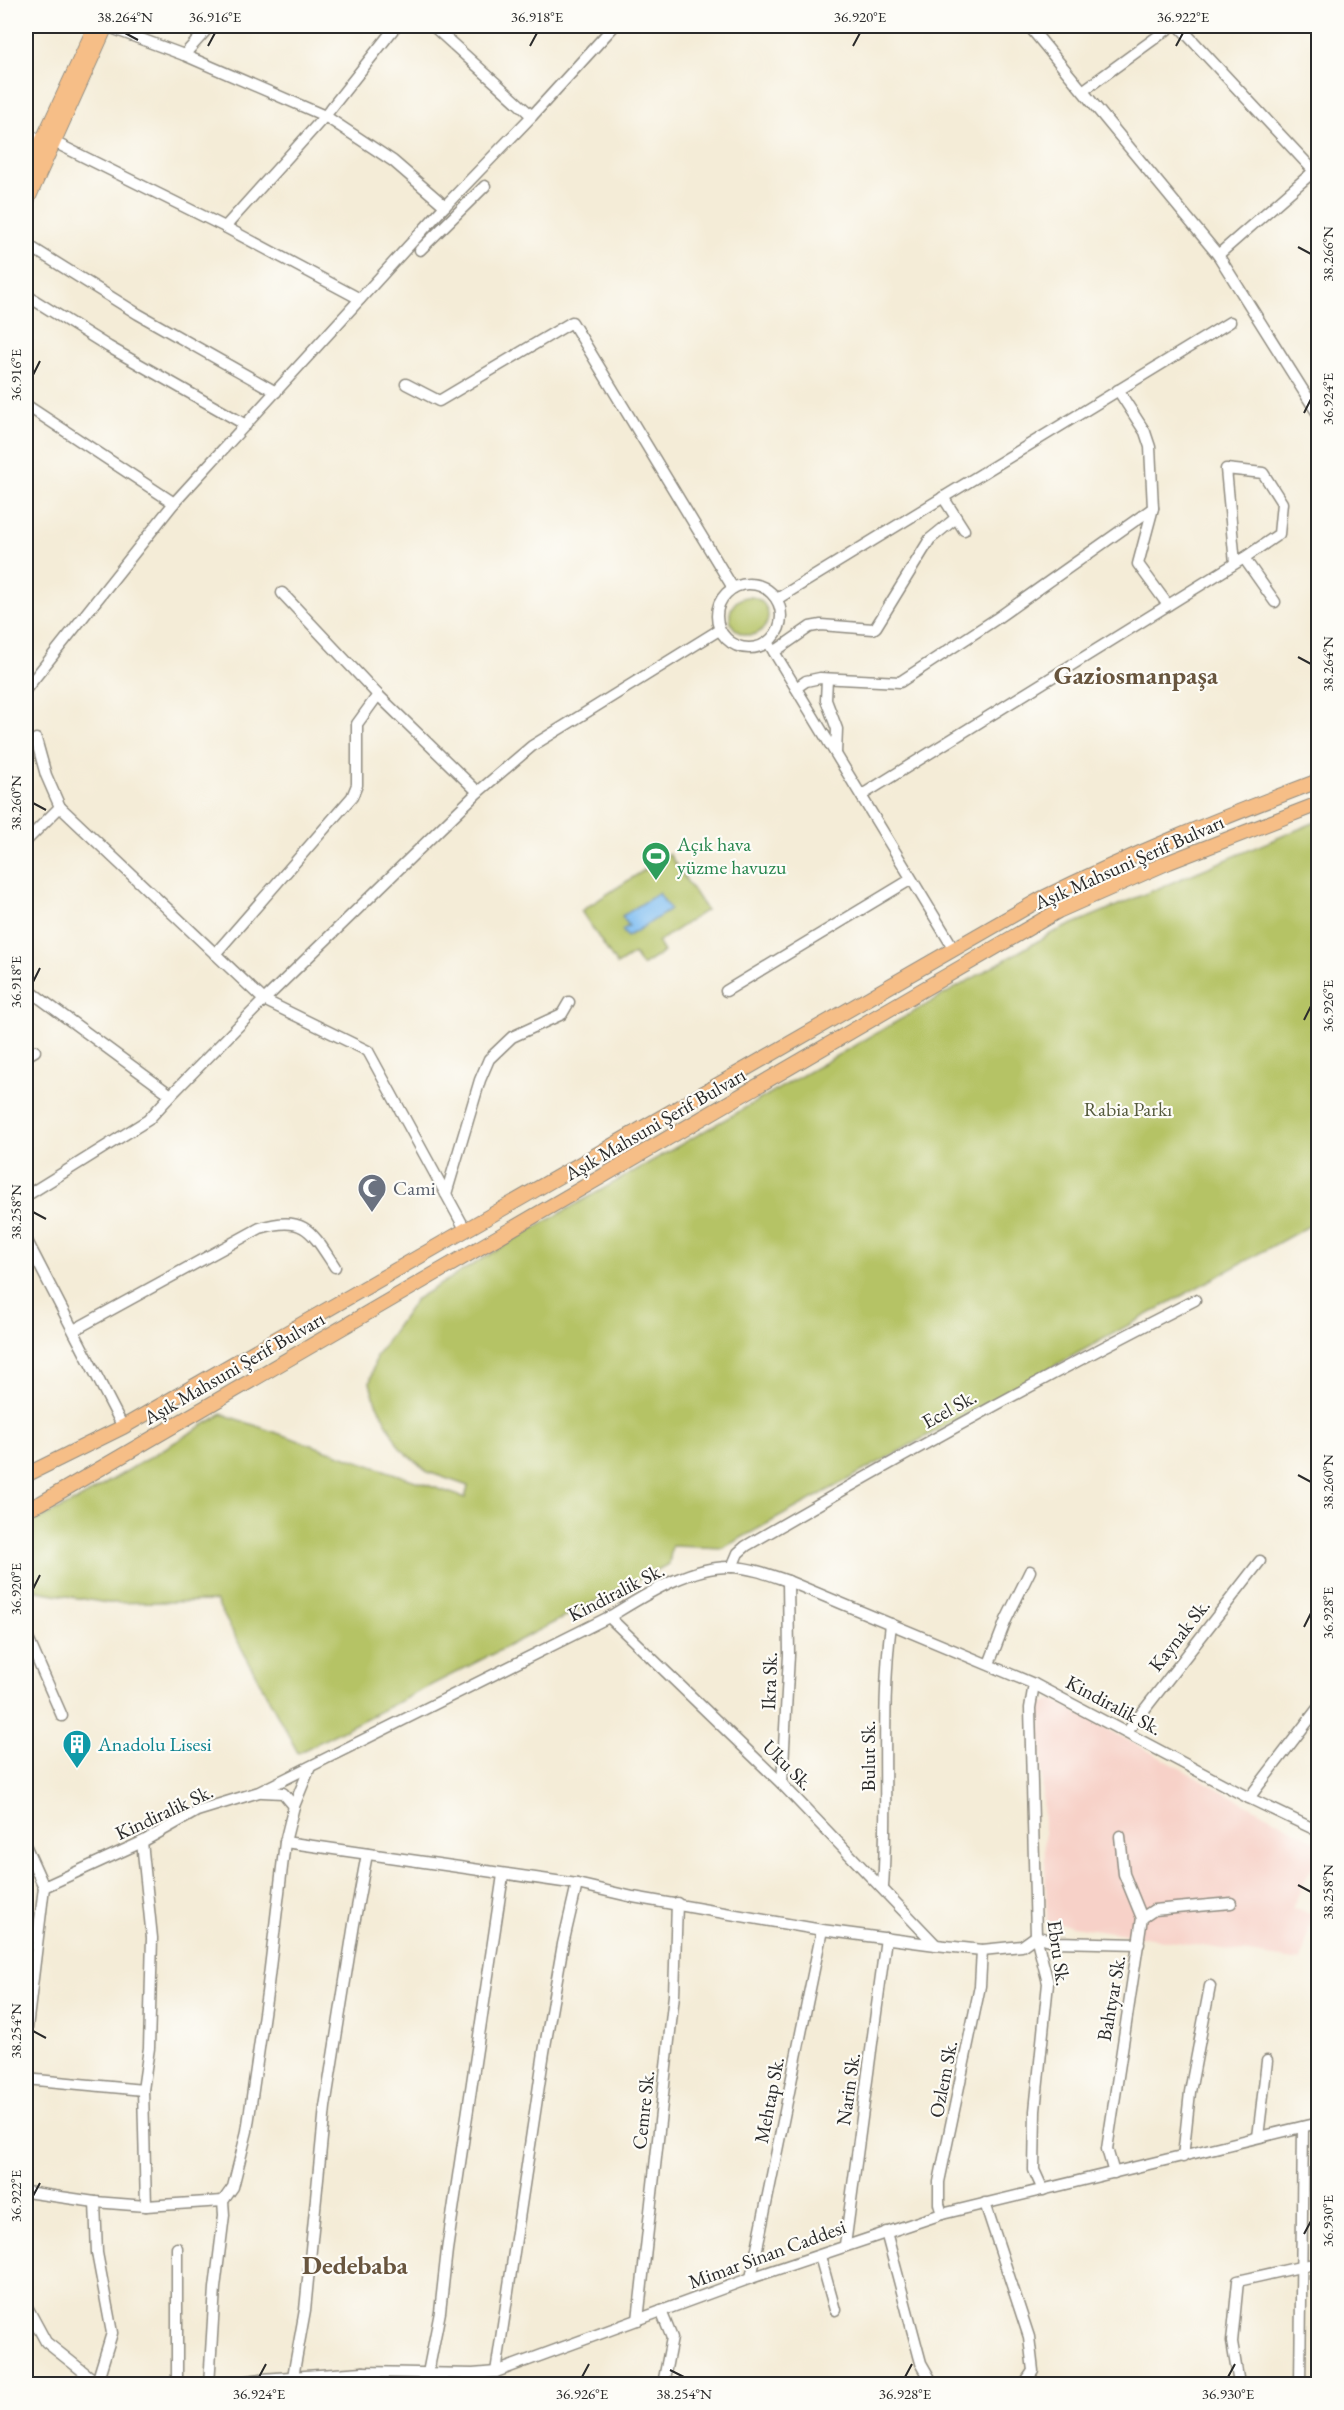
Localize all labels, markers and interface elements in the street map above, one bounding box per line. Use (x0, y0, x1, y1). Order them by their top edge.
text: 38.264°N (97, 7, 153, 26)
text: 36.916°E (189, 7, 242, 26)
text: 36.918°E (511, 7, 564, 26)
text: 36.920°E (834, 7, 887, 26)
text: 36.922°E (1157, 7, 1210, 26)
text: 38.266°N (1318, 226, 1337, 282)
text: 36.916°E (6, 348, 25, 401)
text: 36.924°E (1318, 372, 1337, 425)
text: 38.264°N (1318, 636, 1337, 692)
district label: Gaziosmanpaşa (1054, 658, 1219, 692)
text: 38.260°N (6, 775, 25, 831)
street label: Aşık Mahsuni Şerif Bulvarı (1029, 808, 1228, 916)
place label: Açık hava yüzme havuzu (676, 831, 787, 880)
sports icon: Açık hava yüzme havuzu (640, 840, 672, 882)
text: 36.918°E (6, 955, 25, 1008)
text: 36.926°E (1318, 979, 1337, 1032)
street label: Aşık Mahsuni Şerif Bulvarı (559, 1061, 750, 1187)
park label: Rabia Parkı (1084, 1096, 1172, 1122)
mosque icon: Cami (356, 1172, 388, 1214)
place label: Cami (393, 1175, 436, 1201)
text: 38.258°N (6, 1184, 25, 1240)
street label: Aşık Mahsuni Şerif Bulvarı (138, 1305, 329, 1431)
street label: Ecel Sk. (917, 1383, 981, 1435)
text: 38.260°N (1318, 1454, 1337, 1510)
street label: Kindiralik Sk. (563, 1557, 669, 1627)
text: 36.920°E (6, 1562, 25, 1615)
text: 36.928°E (1318, 1586, 1337, 1639)
street label: Kaynak Sk. (1142, 1593, 1216, 1677)
street label: Ikra Sk. (755, 1652, 783, 1710)
street label: Kindiralik Sk. (1061, 1669, 1167, 1741)
street label: Bulut Sk. (855, 1720, 881, 1792)
building icon: Anadolu Lisesi (61, 1728, 93, 1770)
place label: Anadolu Lisesi (97, 1731, 212, 1757)
street label: Uku Sk. (757, 1734, 819, 1796)
street label: Kindiralik Sk. (111, 1778, 217, 1846)
text: 38.258°N (1318, 1864, 1337, 1920)
street label: Ebru Sk. (1042, 1918, 1076, 1988)
street label: Bahtyar Sk. (1091, 1953, 1131, 2043)
text: 38.254°N (6, 2003, 25, 2059)
street label: Ozlem Sk. (923, 2038, 963, 2120)
street label: Narin Sk. (830, 2051, 866, 2127)
street label: Mehtap Sk. (748, 2055, 790, 2145)
street label: Cemre Sk. (626, 2069, 660, 2151)
text: 36.922°E (6, 2169, 25, 2222)
text: 36.930°E (1318, 2194, 1337, 2247)
street label: Mimar Sinan Caddesi (685, 2213, 850, 2295)
district label: Dedebaba (302, 2248, 409, 2282)
text: 36.924°E (233, 2384, 286, 2403)
text: 36.926°E (556, 2384, 609, 2403)
text: 38.254°N (656, 2384, 712, 2403)
text: 36.928°E (879, 2384, 932, 2403)
text: 36.930°E (1202, 2384, 1255, 2403)

